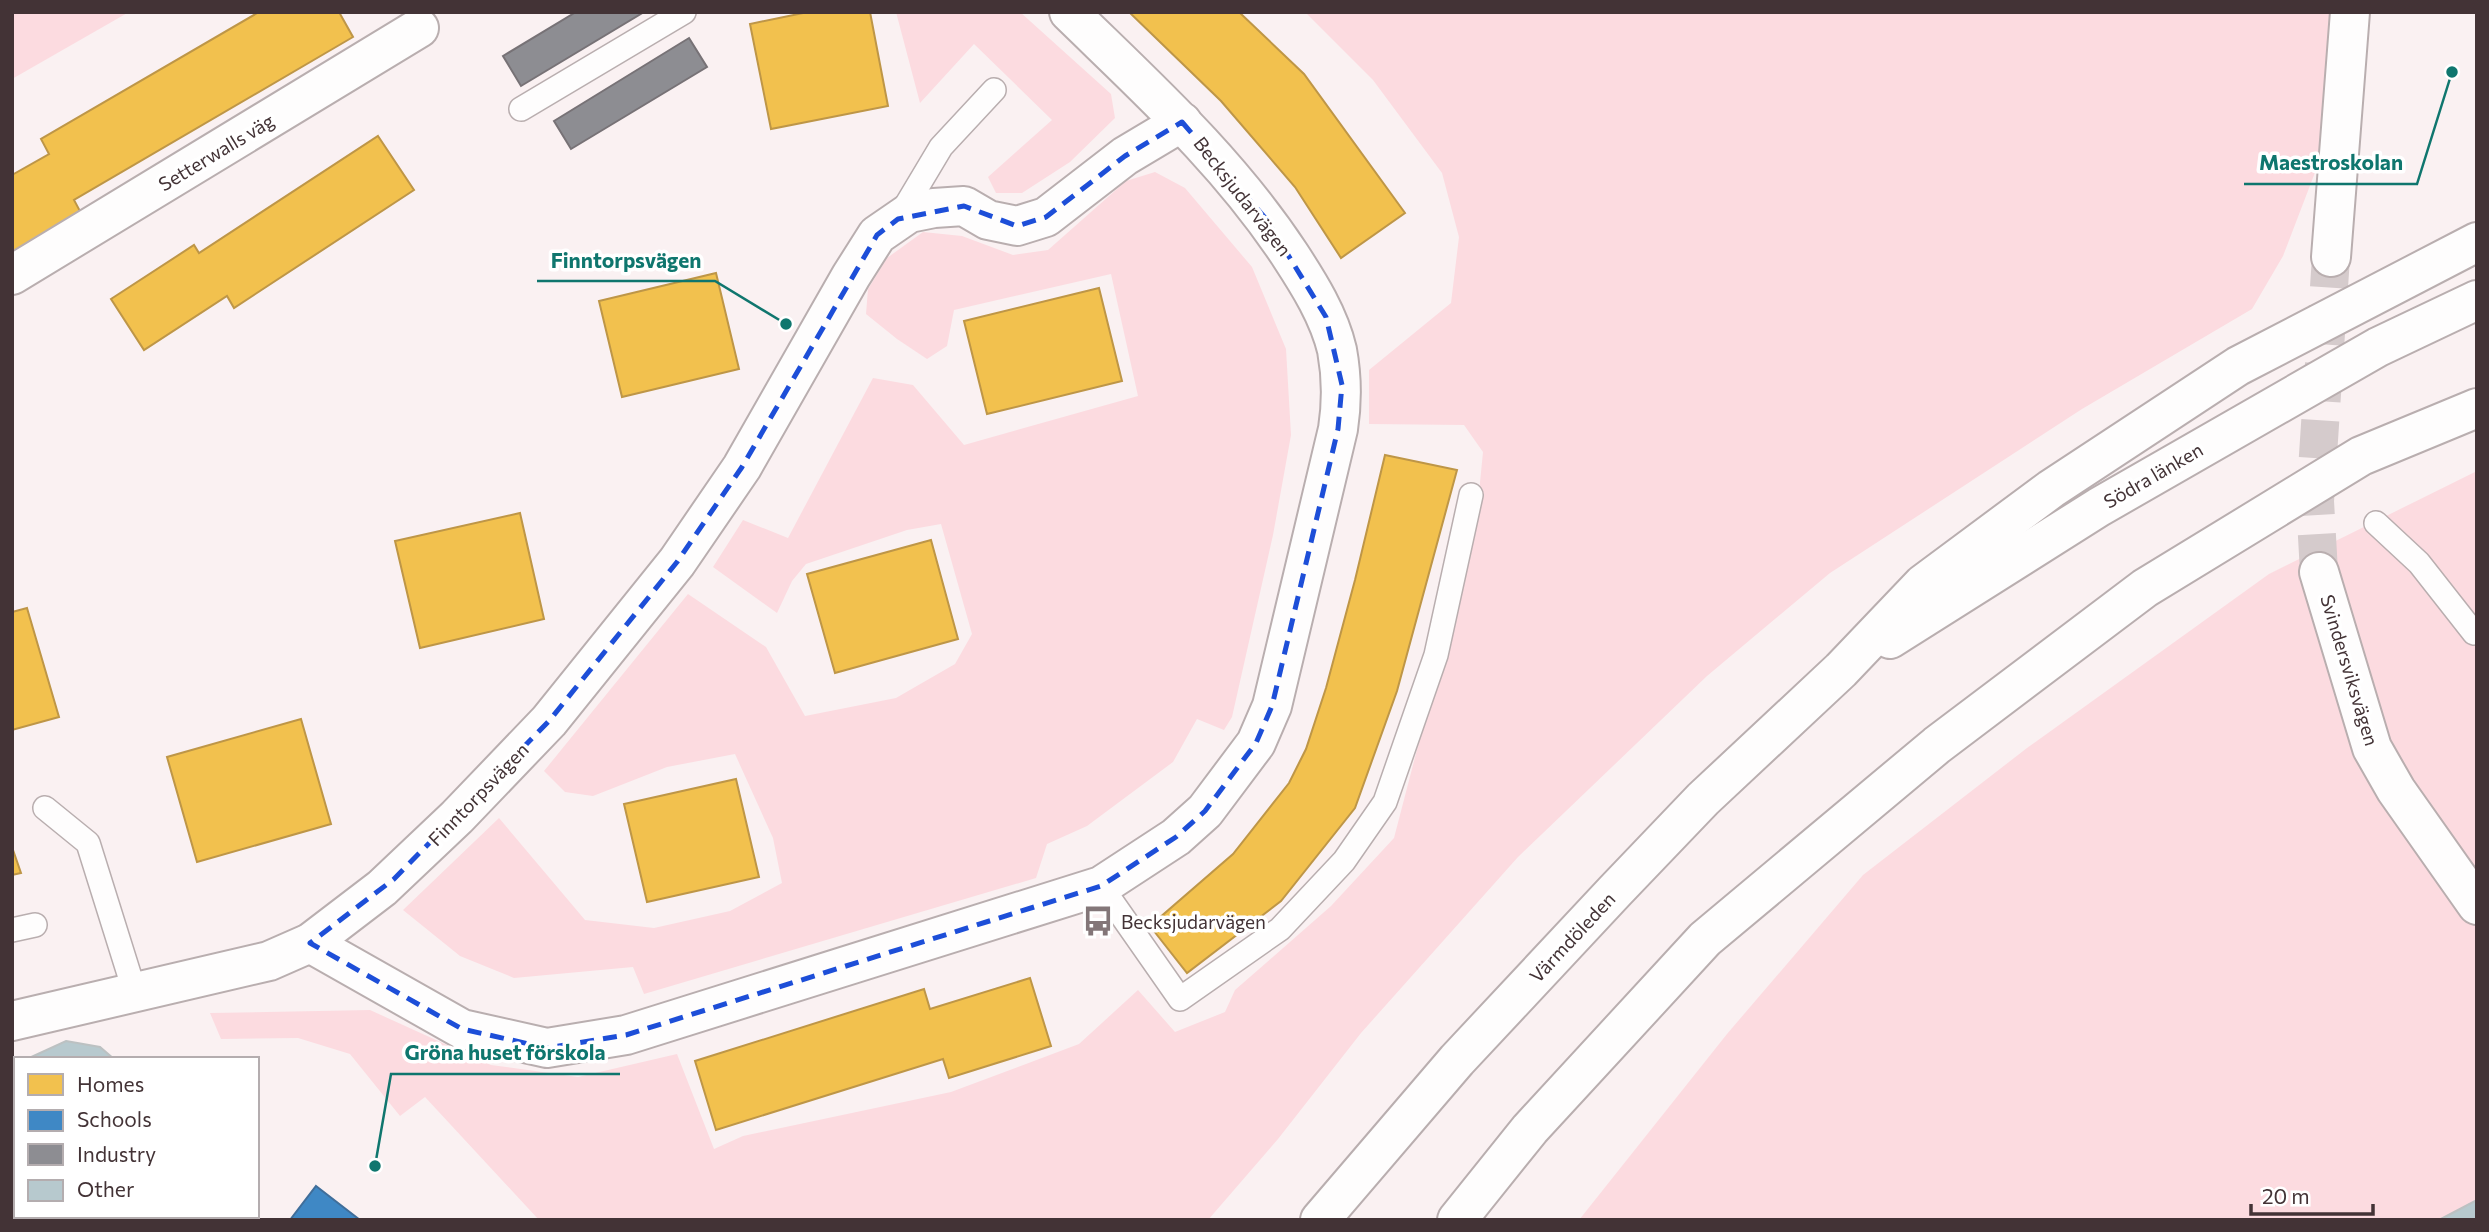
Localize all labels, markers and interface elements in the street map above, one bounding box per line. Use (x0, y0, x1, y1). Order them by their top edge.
street label: Setterwalls väg (154, 108, 278, 196)
street label: Becksjudarvägen (1189, 132, 1297, 260)
callout: Maestroskolan (2244, 142, 2417, 184)
text: Maestroskolan (2259, 149, 2403, 174)
callout: Finntorpsvägen (537, 239, 715, 281)
text: Finntorpsvägen (551, 247, 701, 272)
street label: Södra länken (2099, 437, 2207, 513)
street label: Svindersviksvägen (2316, 592, 2384, 748)
street label: Finntorpsvägen (423, 738, 533, 850)
street label: Värmdöleden (1524, 887, 1620, 987)
bus stop icon: Becksjudarvägen (1081, 904, 1115, 938)
place label: Becksjudarvägen (1121, 910, 1266, 933)
callout: Gröna huset förskola (391, 1032, 620, 1074)
text: Gröna huset förskola (404, 1039, 606, 1064)
legend (14, 1057, 259, 1218)
text: Homes (77, 1071, 144, 1096)
text: Schools (77, 1106, 152, 1131)
text: Industry (77, 1141, 156, 1166)
scale bar (2251, 1172, 2374, 1216)
text: Other (77, 1176, 134, 1201)
text: 20 m (2262, 1183, 2310, 1208)

